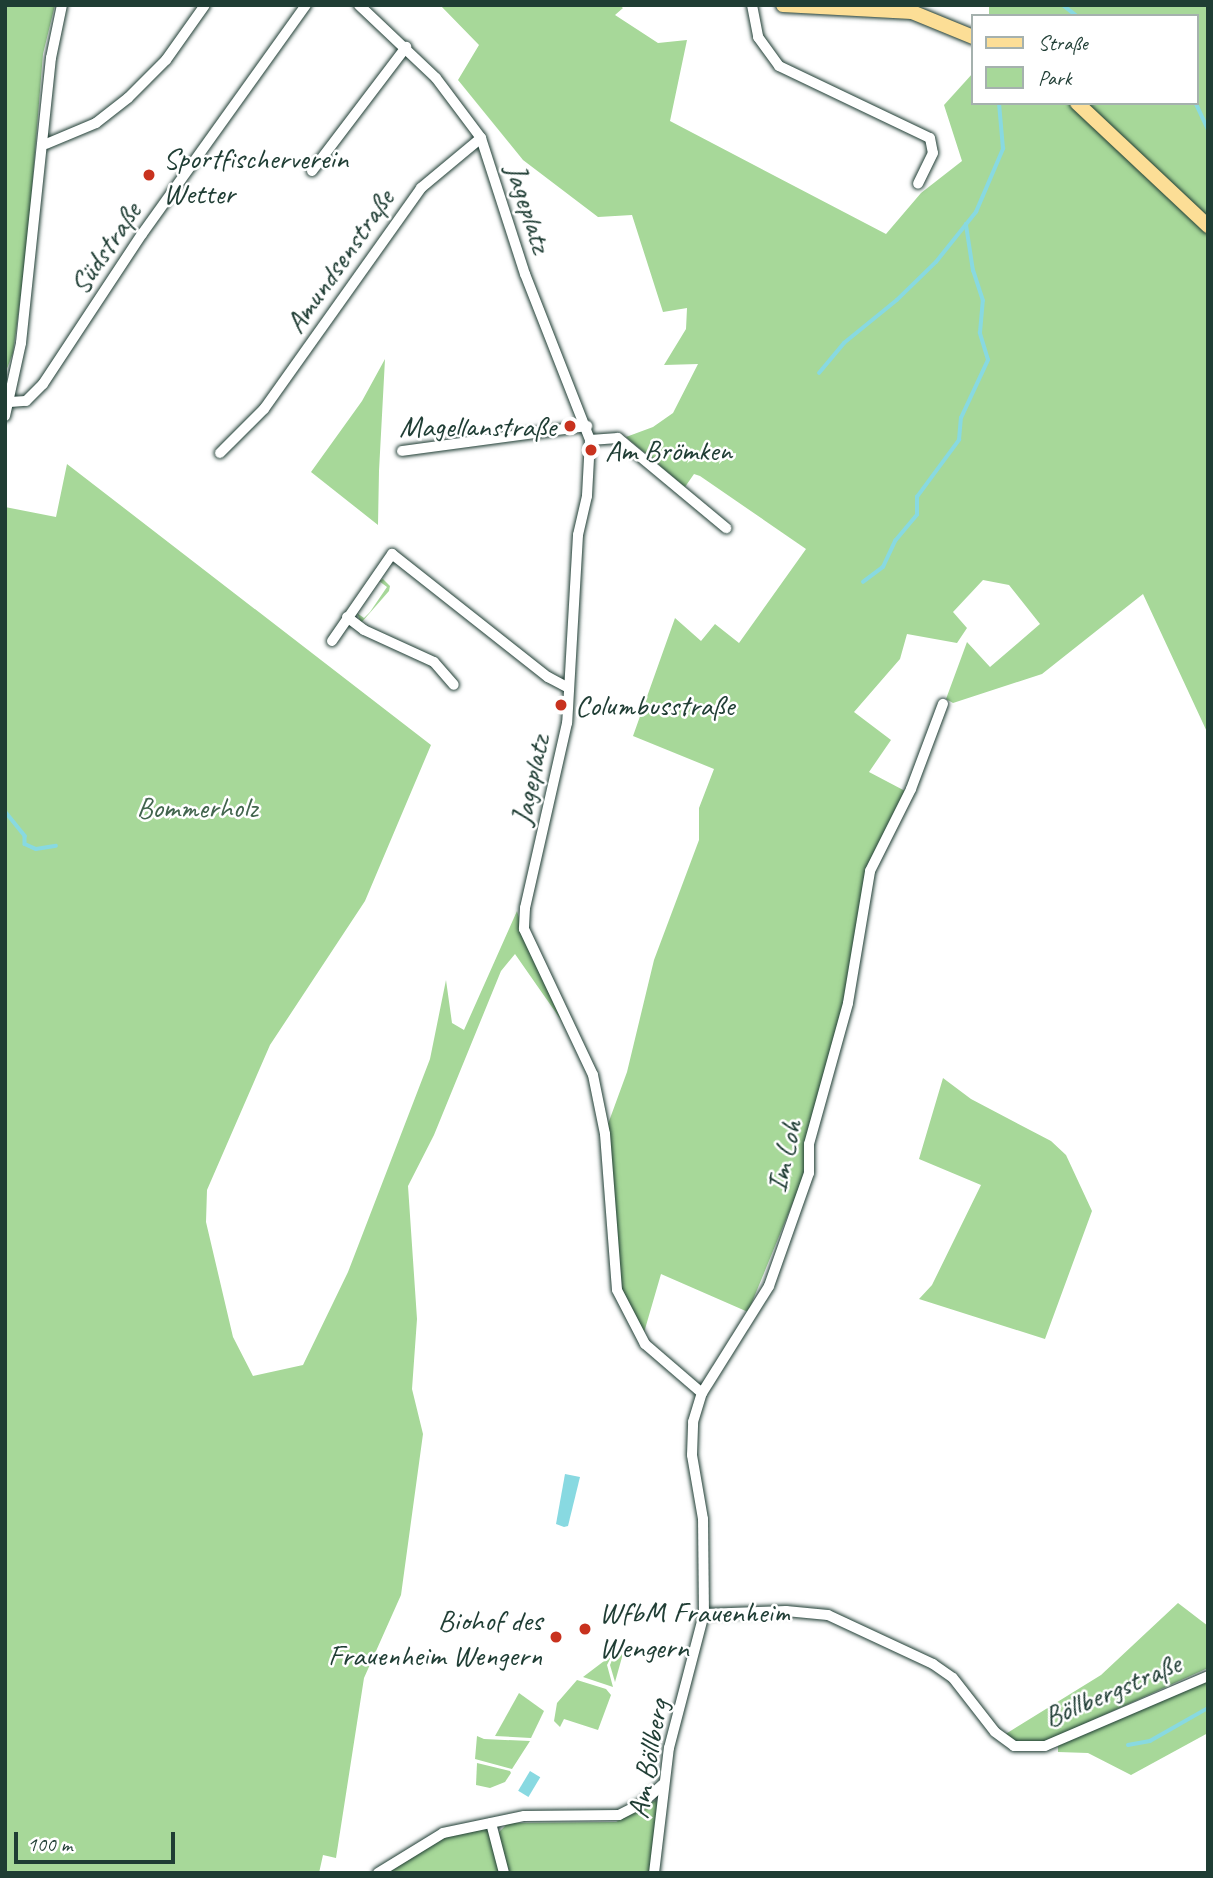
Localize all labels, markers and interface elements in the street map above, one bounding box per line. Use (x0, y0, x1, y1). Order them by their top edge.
legend (972, 14, 1199, 105)
text: Straße (1038, 30, 1088, 56)
text: Park (1038, 65, 1071, 91)
place label: Sportfischerverein Wetter (163, 140, 348, 210)
street label: Jageplatz (498, 159, 560, 257)
marker: Sportfischerverein Wetter (141, 167, 157, 183)
street label: Amundsenstraße (276, 182, 402, 340)
street label: Südstraße (61, 195, 149, 301)
place label: Magellanstraße (399, 408, 556, 444)
marker: Magellanstraße (562, 418, 578, 434)
place label: Am Brömken (605, 432, 732, 468)
marker: Am Brömken (583, 442, 599, 458)
place label: Columbusstraße (575, 687, 734, 723)
marker: Columbusstraße (553, 697, 569, 713)
street label: Jageplatz (503, 732, 557, 828)
park label: Bommerholz (137, 789, 257, 825)
street label: Im Loh (758, 1116, 810, 1196)
place label: WfbM Frauenheim Wengern (599, 1594, 789, 1664)
place label: Biohof des Frauenheim Wengern (328, 1602, 542, 1672)
marker: WfbM Frauenheim Wengern (577, 1621, 593, 1637)
marker: Biohof des Frauenheim Wengern (548, 1629, 564, 1645)
street label: Böllbergstraße (1038, 1645, 1186, 1735)
street label: Am Böllberg (620, 1697, 676, 1821)
scale bar (18, 1818, 178, 1862)
text: 100 m (27, 1831, 72, 1857)

